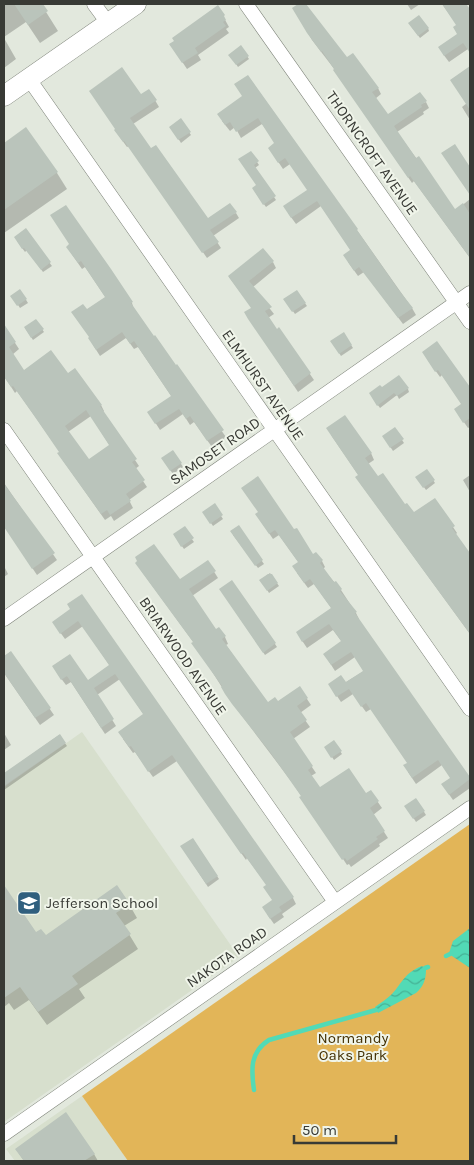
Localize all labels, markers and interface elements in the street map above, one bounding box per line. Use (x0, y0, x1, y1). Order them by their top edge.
street label: THORNCROFT AVENUE (322, 88, 422, 218)
street label: ELMHURST AVENUE (218, 326, 308, 444)
street label: SAMOSET ROAD (166, 413, 264, 489)
street label: BRIARWOOD AVENUE (135, 593, 231, 719)
school or university icon: Jefferson School (16, 890, 42, 916)
place label: Jefferson School (46, 894, 158, 912)
street label: NAKOTA ROAD (183, 923, 271, 991)
park label: Normandy Oaks Park (317, 1029, 389, 1064)
scale bar (294, 1112, 396, 1144)
text: 50 m (302, 1121, 337, 1139)

